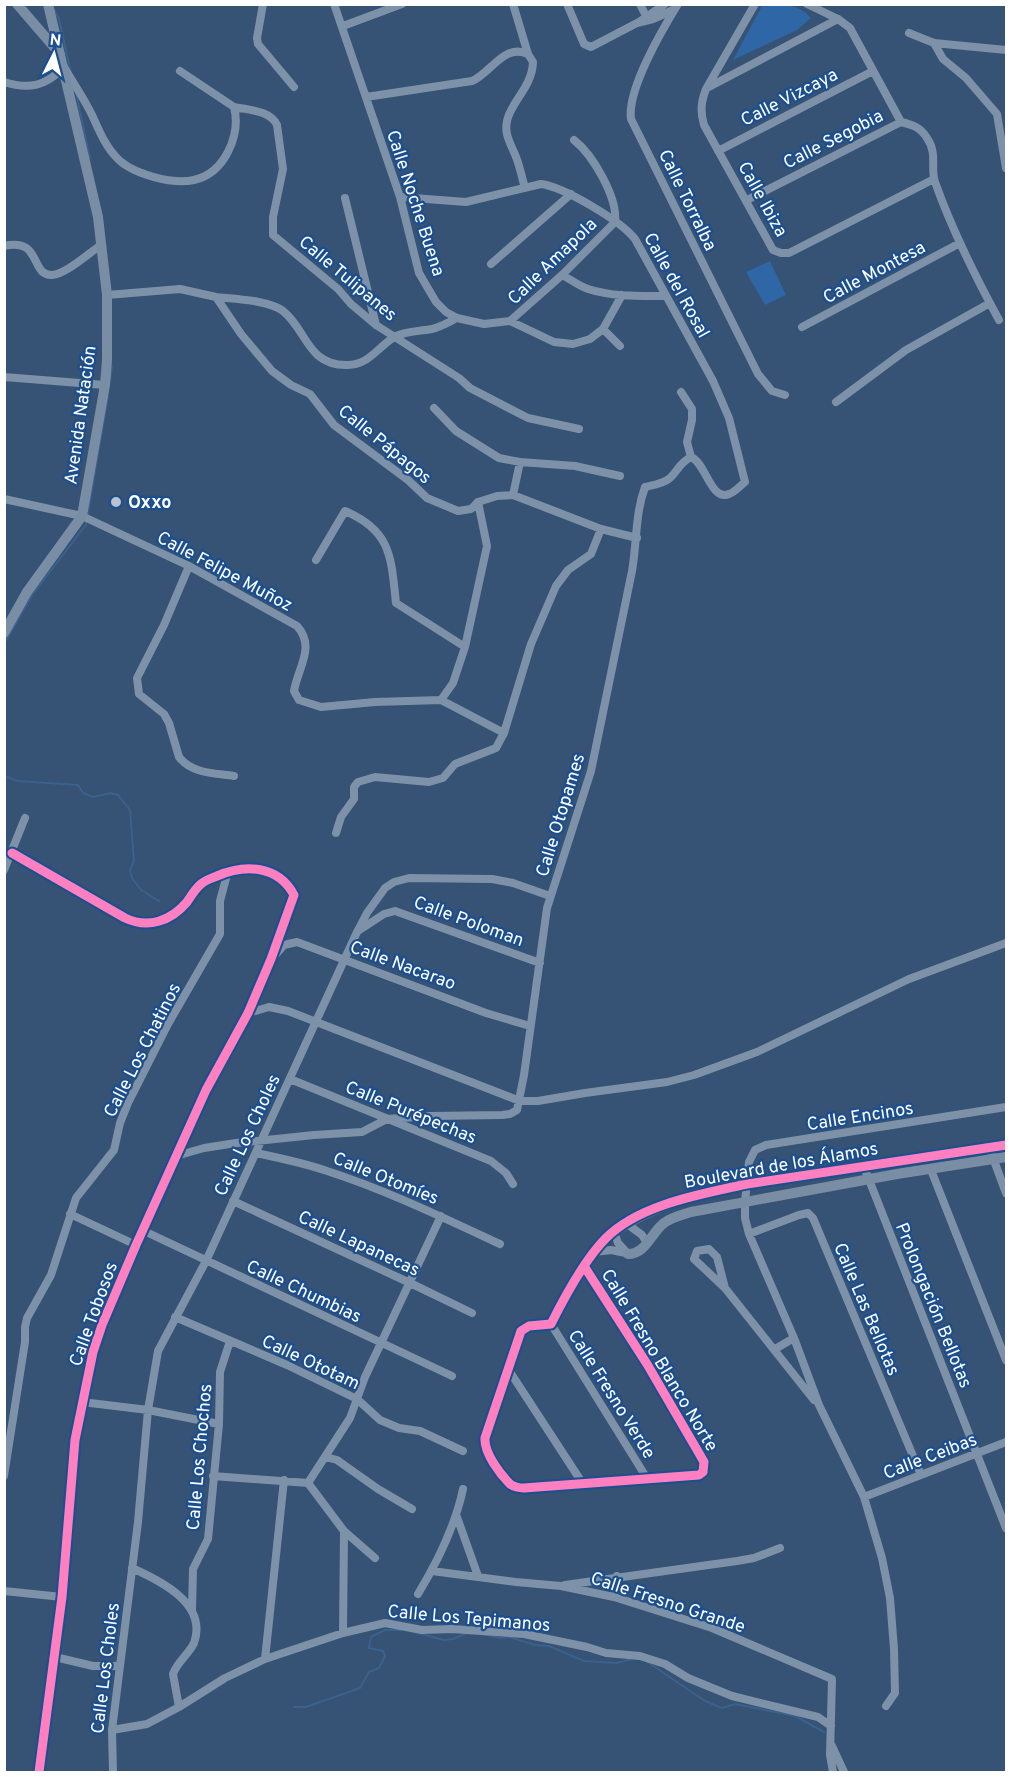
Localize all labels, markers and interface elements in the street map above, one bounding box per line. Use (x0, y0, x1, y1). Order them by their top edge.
north arrow (24, 24, 84, 84)
text: N (49, 31, 62, 52)
street label: Calle Vizcaya (737, 64, 842, 133)
street label: Calle Segobia (780, 105, 888, 175)
street label: Calle Noche Buena (380, 127, 449, 279)
street label: Calle Torralba (652, 146, 721, 255)
street label: Calle Ibiza (732, 158, 792, 242)
street label: Calle Amapola (503, 214, 603, 311)
street label: Calle del Rosal (637, 229, 714, 342)
street label: Calle Tulipanes (293, 231, 401, 327)
street label: Calle Montesa (820, 237, 930, 310)
street label: Avenida Natación (60, 344, 103, 486)
street label: Calle Pápagos (333, 400, 436, 490)
place label: Oxxo (128, 492, 171, 515)
marker: Oxxo (109, 495, 123, 509)
street label: Calle Felipe Muñoz (153, 527, 296, 618)
street label: Calle Otopames (532, 751, 591, 880)
street label: Calle Poloman (410, 892, 527, 953)
street label: Calle Nacarao (346, 937, 459, 996)
street label: Calle Los Chatinos (100, 980, 187, 1122)
street label: Calle Los Choles (210, 1071, 287, 1200)
street label: Calle Purépechas (341, 1077, 479, 1150)
street label: Calle Encinos (805, 1098, 915, 1137)
street label: Boulevard de los Álamos (682, 1136, 880, 1195)
street label: Calle Otomíes (329, 1148, 442, 1211)
street label: Calle Lapanecas (294, 1206, 423, 1283)
street label: Prolongación Bellotas (889, 1219, 976, 1392)
street label: Calle Las Bellotas (827, 1240, 904, 1380)
street label: Calle Chumbias (242, 1256, 365, 1329)
street label: Calle Tobosos (65, 1259, 124, 1370)
street label: Calle Fresno Blanco Norte (595, 1265, 722, 1456)
street label: Calle Fresno Verde (562, 1326, 660, 1464)
street label: Calle Ototam (258, 1331, 363, 1396)
street label: Calle Los Chochos (183, 1383, 218, 1531)
street label: Calle Ceibas (880, 1429, 981, 1486)
street label: Calle Fresno Grande (587, 1568, 748, 1639)
street label: Calle Los Choles (87, 1601, 126, 1735)
street label: Calle Los Tepimanos (386, 1601, 551, 1638)

